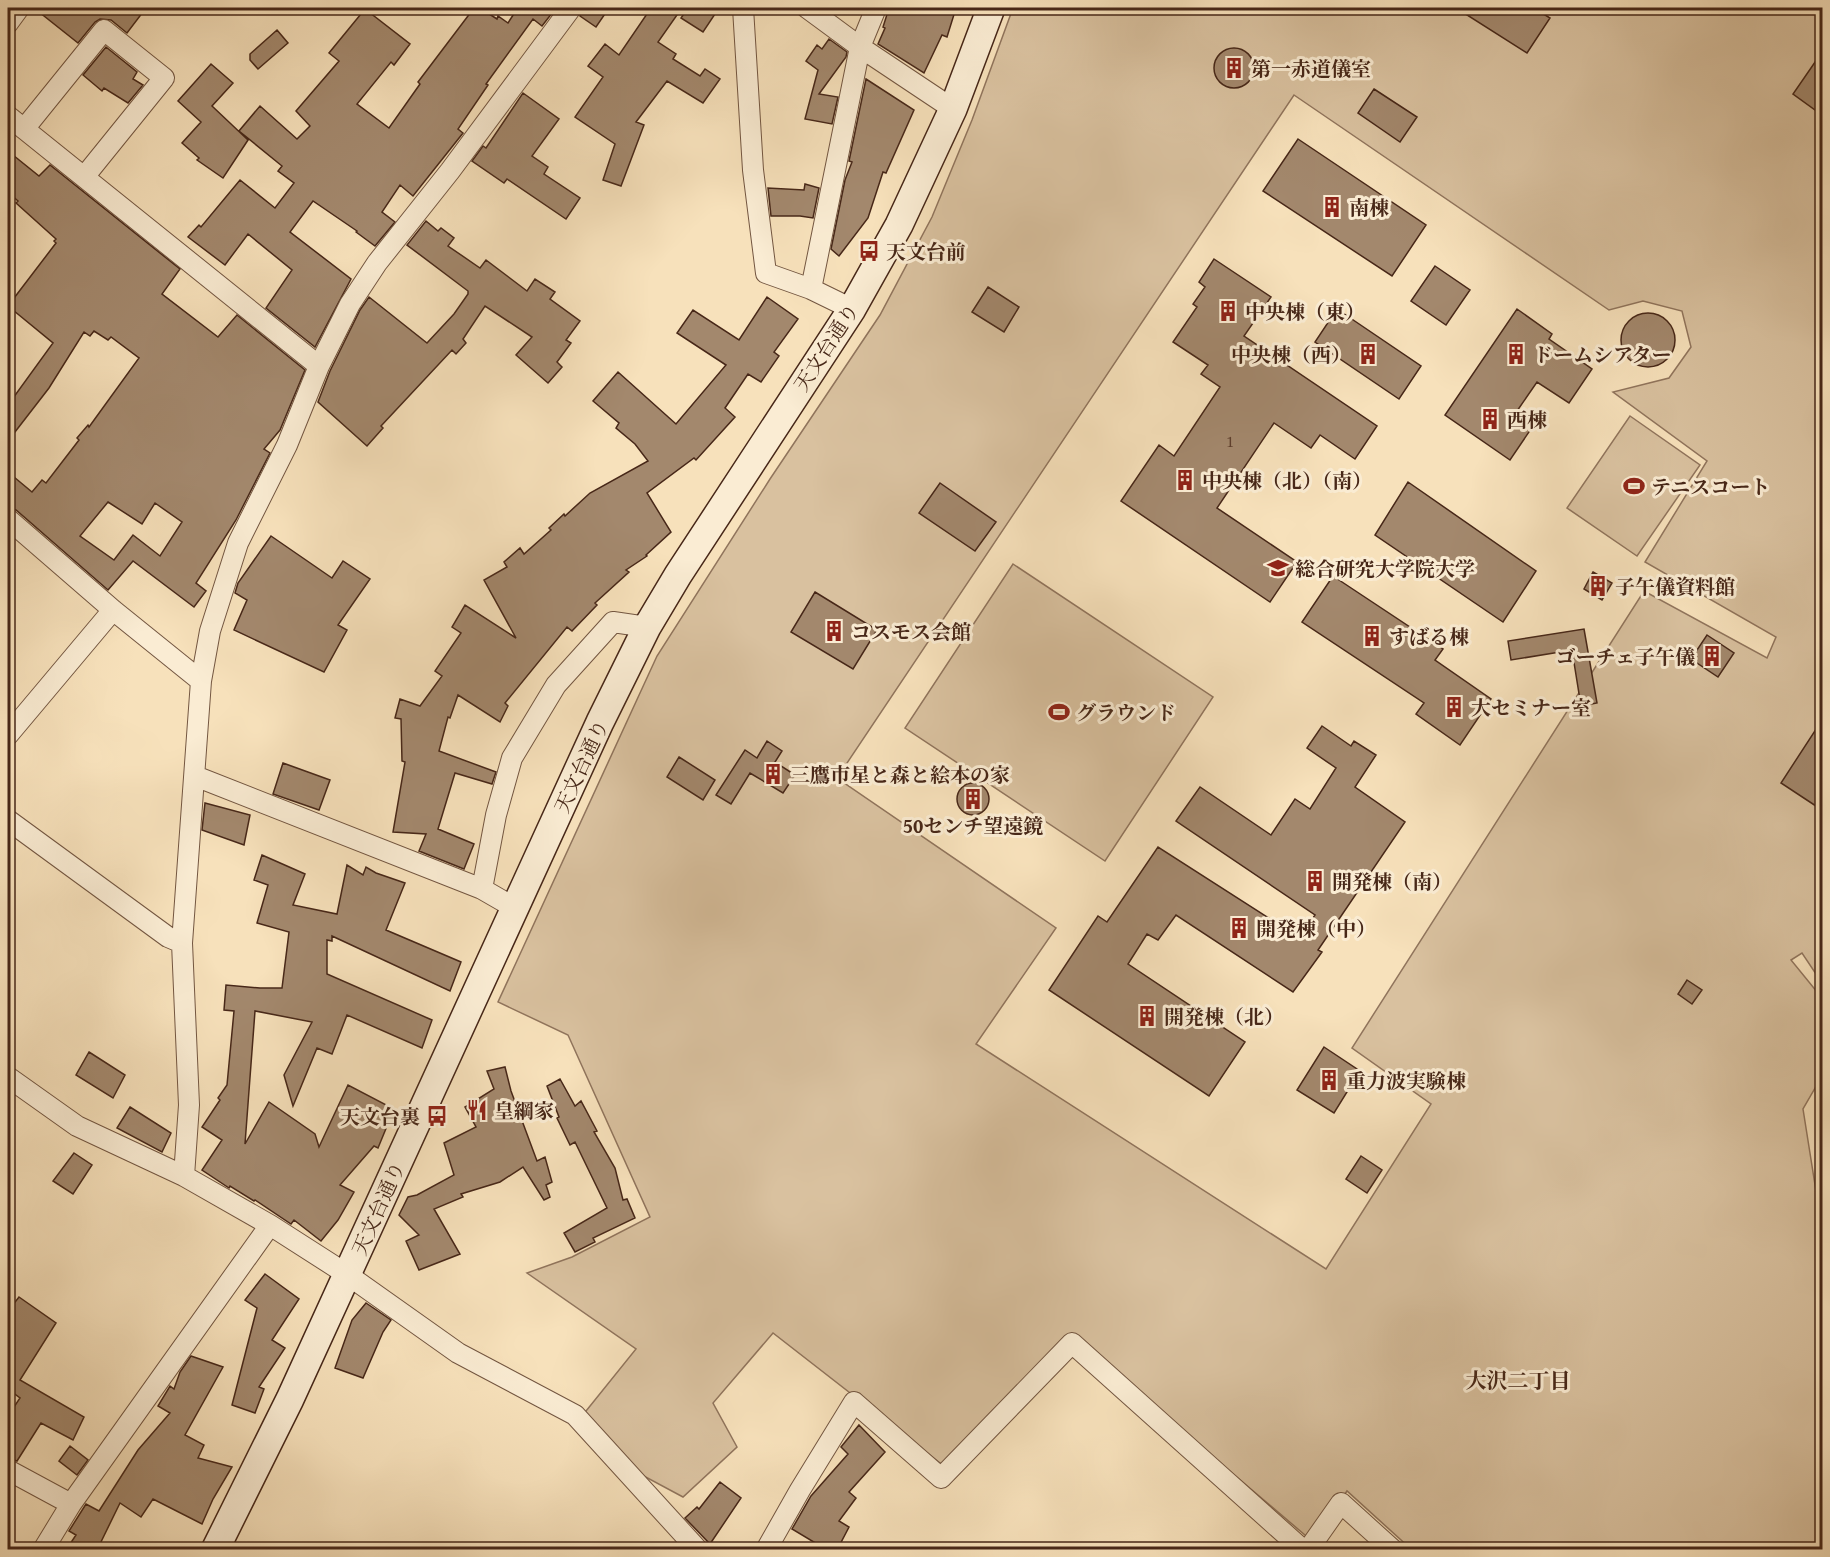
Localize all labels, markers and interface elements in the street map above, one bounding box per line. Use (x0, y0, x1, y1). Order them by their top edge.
place label: 第一赤道儀室 (1251, 54, 1371, 83)
building icon: 第一赤道儀室 (1222, 56, 1246, 80)
place label: 南棟 (1349, 193, 1389, 222)
building icon: 南棟 (1320, 195, 1344, 219)
place label: 天文台前 (886, 237, 966, 266)
bus stop icon: 天文台前 (857, 239, 881, 263)
street label: 天文台通り (787, 297, 865, 397)
place label: 中央棟（東） (1245, 297, 1365, 326)
building icon: 中央棟（東） (1216, 299, 1240, 323)
place label: 中央棟（西） (1231, 340, 1351, 369)
place label: ドームシアター (1533, 340, 1672, 369)
building icon: 中央棟（西） (1356, 342, 1380, 366)
building icon: ドームシアター (1504, 342, 1528, 366)
place label: 西棟 (1507, 405, 1547, 434)
building icon: 西棟 (1478, 407, 1502, 431)
house number: 1 (1226, 429, 1234, 453)
place label: 中央棟（北）（南） (1202, 466, 1372, 495)
building icon: 中央棟（北）（南） (1173, 468, 1197, 492)
place label: テニスコート (1651, 472, 1770, 501)
sports icon: テニスコート (1622, 474, 1646, 498)
place label: 総合研究大学院大学 (1295, 554, 1475, 583)
school or university icon: 総合研究大学院大学 (1266, 556, 1290, 580)
place label: 子午儀資料館 (1615, 572, 1735, 601)
building icon: 子午儀資料館 (1586, 574, 1610, 598)
place label: コスモス会館 (851, 617, 971, 646)
building icon: コスモス会館 (822, 619, 846, 643)
place label: すばる棟 (1389, 622, 1469, 651)
building icon: すばる棟 (1360, 624, 1384, 648)
place label: ゴーチェ子午儀 (1556, 642, 1695, 671)
building icon: ゴーチェ子午儀 (1700, 644, 1724, 668)
place label: 大セミナー室 (1471, 693, 1591, 722)
building icon: 大セミナー室 (1442, 695, 1466, 719)
place label: グラウンド (1076, 698, 1176, 727)
sports icon: グラウンド (1047, 700, 1071, 724)
street label: 天文台通り (547, 715, 615, 817)
place label: 三鷹市星と森と絵本の家 (790, 760, 1010, 789)
building icon: 三鷹市星と森と絵本の家 (761, 762, 785, 786)
building icon: 50センチ望遠鏡 (961, 787, 985, 811)
place label: 50センチ望遠鏡 (903, 811, 1043, 840)
place label: 開発棟（南） (1332, 867, 1452, 896)
building icon: 開発棟（南） (1303, 869, 1327, 893)
place label: 開発棟（中） (1256, 914, 1376, 943)
building icon: 開発棟（中） (1227, 916, 1251, 940)
place label: 開発棟（北） (1164, 1002, 1284, 1031)
building icon: 開発棟（北） (1135, 1004, 1159, 1028)
place label: 重力波実験棟 (1346, 1066, 1466, 1095)
building icon: 重力波実験棟 (1317, 1068, 1341, 1092)
place label: 皇綱家 (494, 1096, 554, 1125)
restaurant icon: 皇綱家 (465, 1098, 489, 1122)
place label: 天文台裏 (340, 1102, 420, 1131)
bus stop icon: 天文台裏 (425, 1104, 449, 1128)
street label: 天文台通り (344, 1156, 412, 1260)
district label: 大沢二丁目 (1466, 1365, 1571, 1396)

